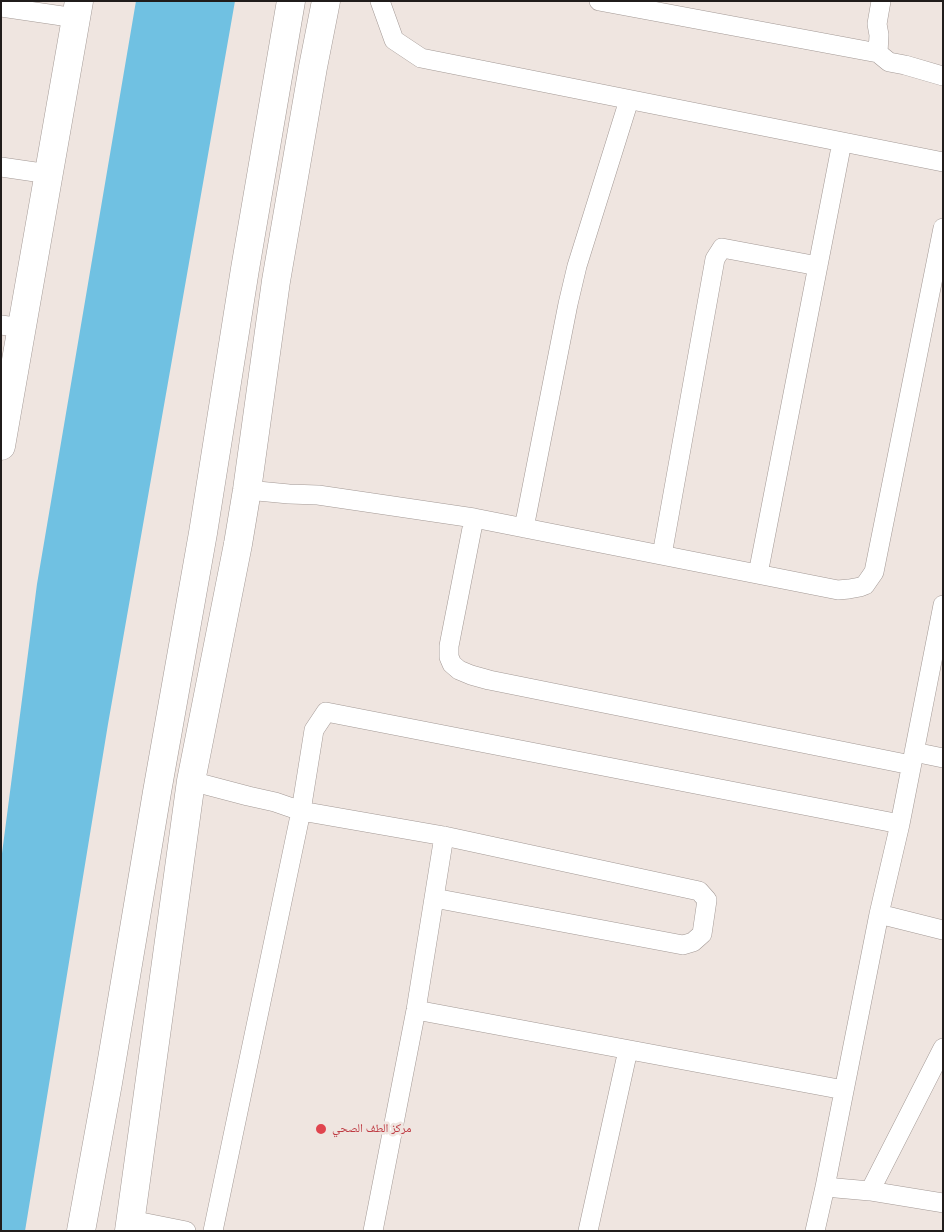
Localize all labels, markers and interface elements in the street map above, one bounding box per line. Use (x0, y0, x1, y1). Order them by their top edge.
marker: مركز الطف الصحي (314, 1122, 328, 1136)
place label: مركز الطف الصحي (332, 1122, 411, 1136)

